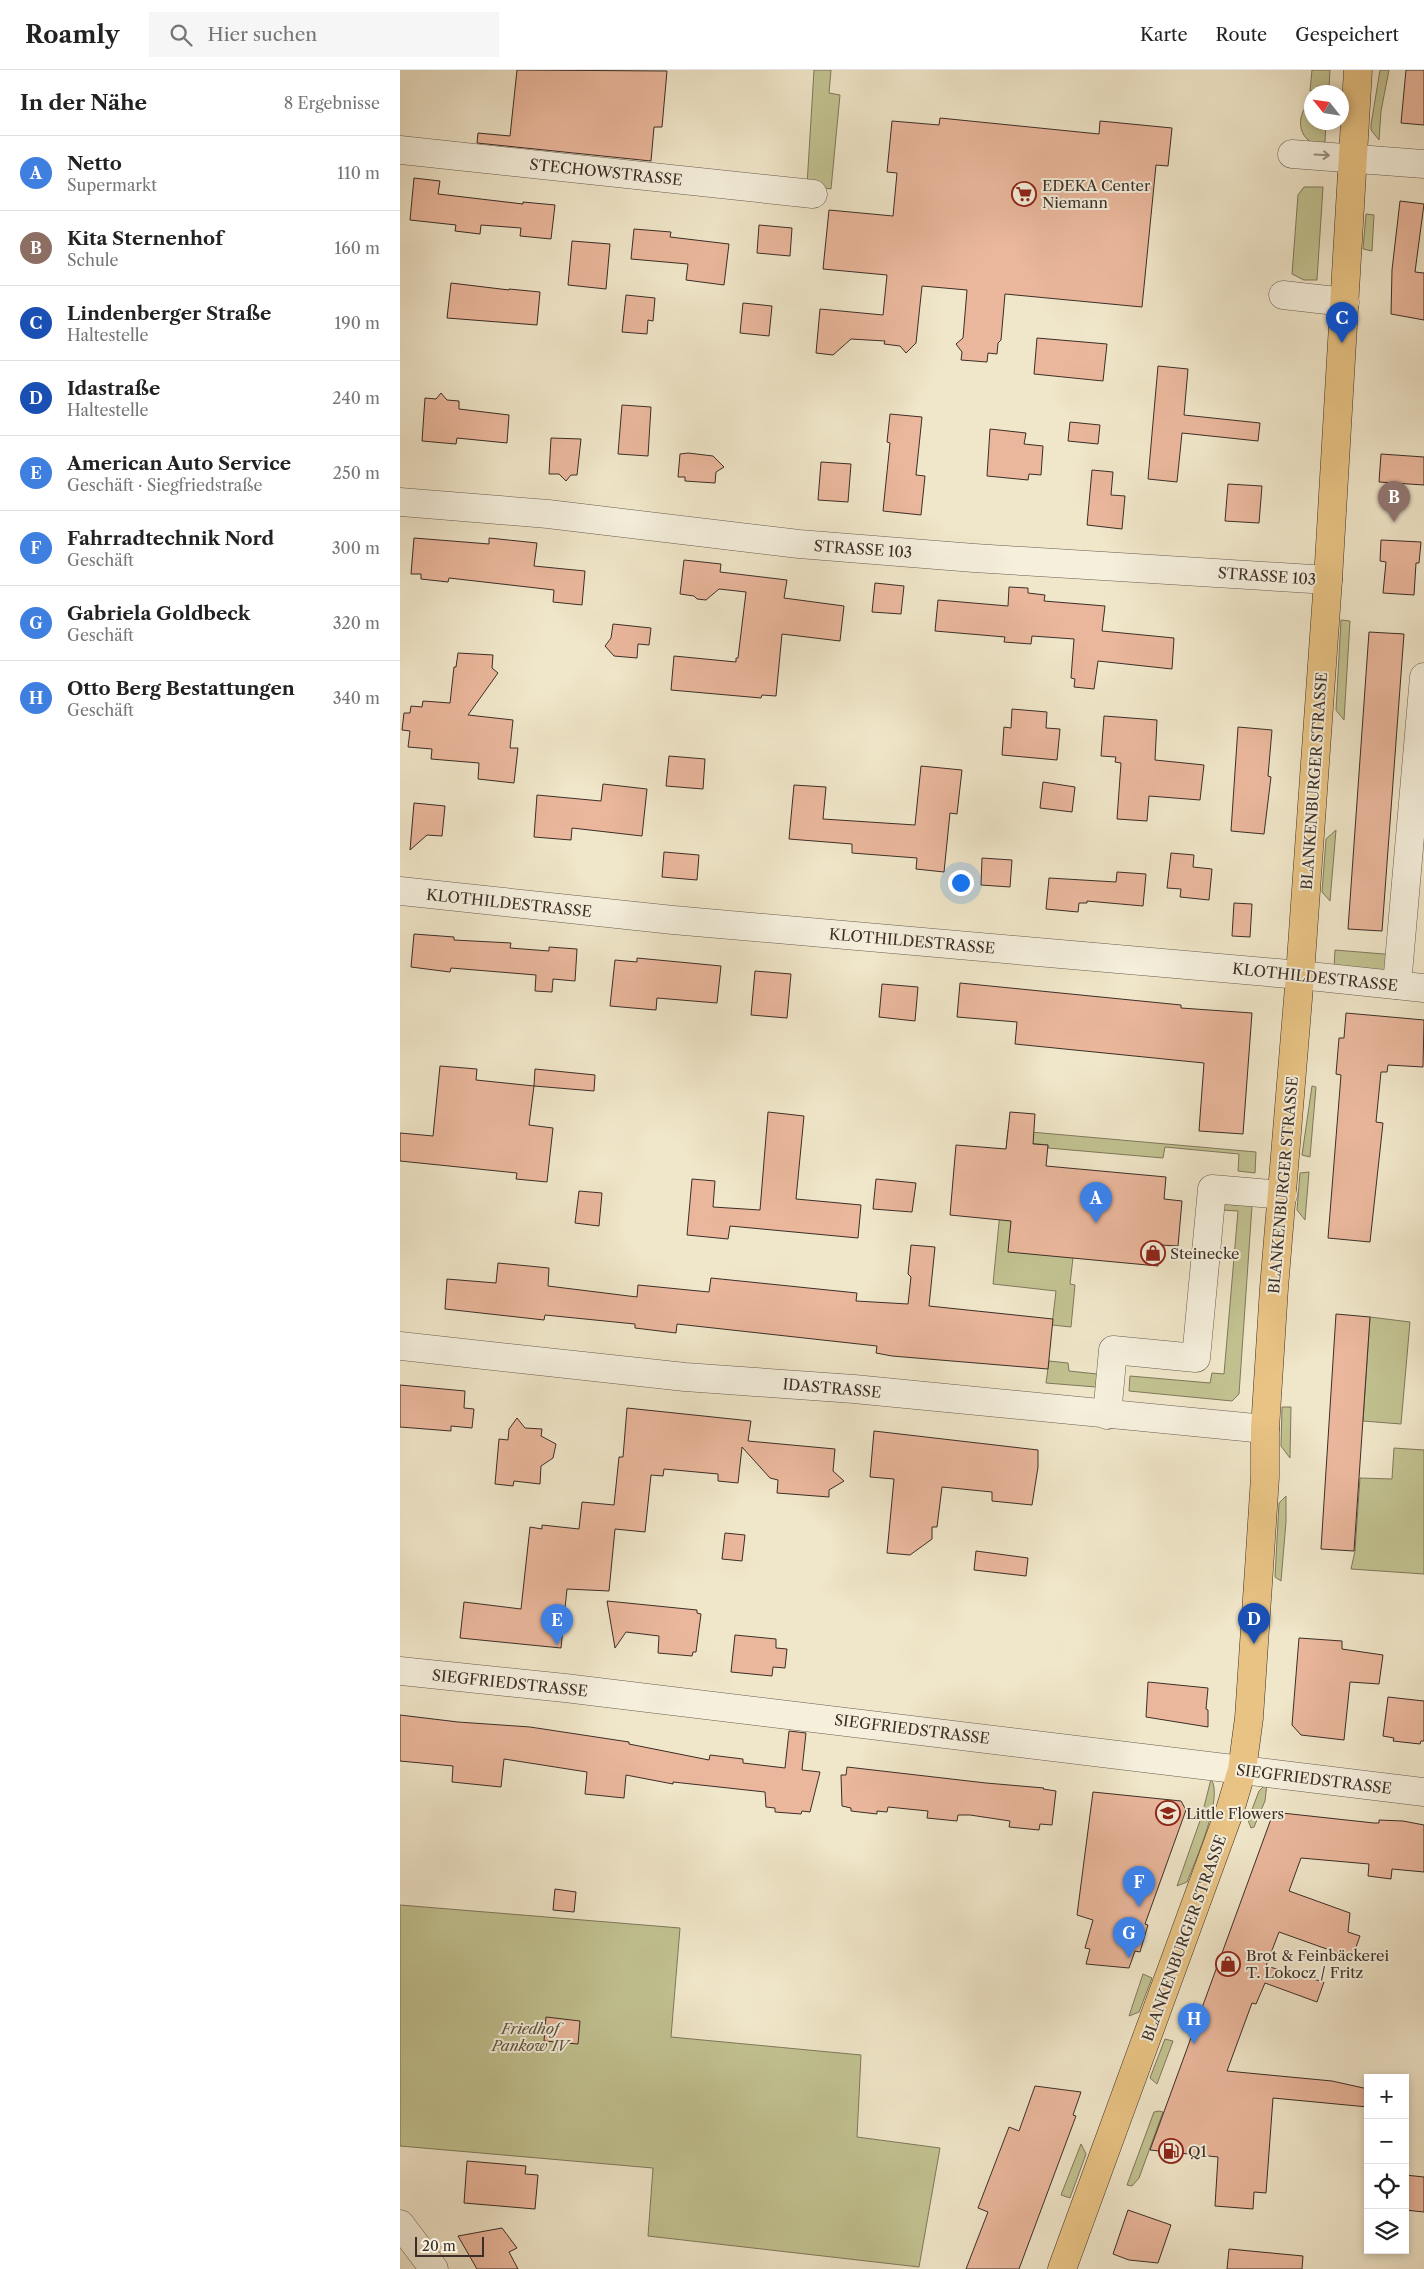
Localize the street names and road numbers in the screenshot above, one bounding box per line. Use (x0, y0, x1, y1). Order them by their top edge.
street label: STECHOWSTRASSE (529, 155, 683, 189)
street label: STRASSE 103 (813, 536, 913, 562)
street label: STRASSE 103 (1217, 563, 1317, 589)
street label: BLANKENBURGER STRASSE (1297, 671, 1331, 891)
street label: KLOTHILDESTRASSE (425, 885, 593, 921)
street label: KLOTHILDESTRASSE (828, 924, 996, 958)
street label: KLOTHILDESTRASSE (1231, 959, 1399, 995)
street label: BLANKENBURGER STRASSE (1264, 1075, 1302, 1295)
street label: IDASTRASSE (782, 1374, 882, 1402)
street label: SIEGFRIEDSTRASSE (431, 1665, 589, 1701)
street label: SIEGFRIEDSTRASSE (833, 1710, 991, 1748)
street label: SIEGFRIEDSTRASSE (1235, 1760, 1393, 1798)
street label: BLANKENBURGER STRASSE (1138, 1832, 1230, 2044)

